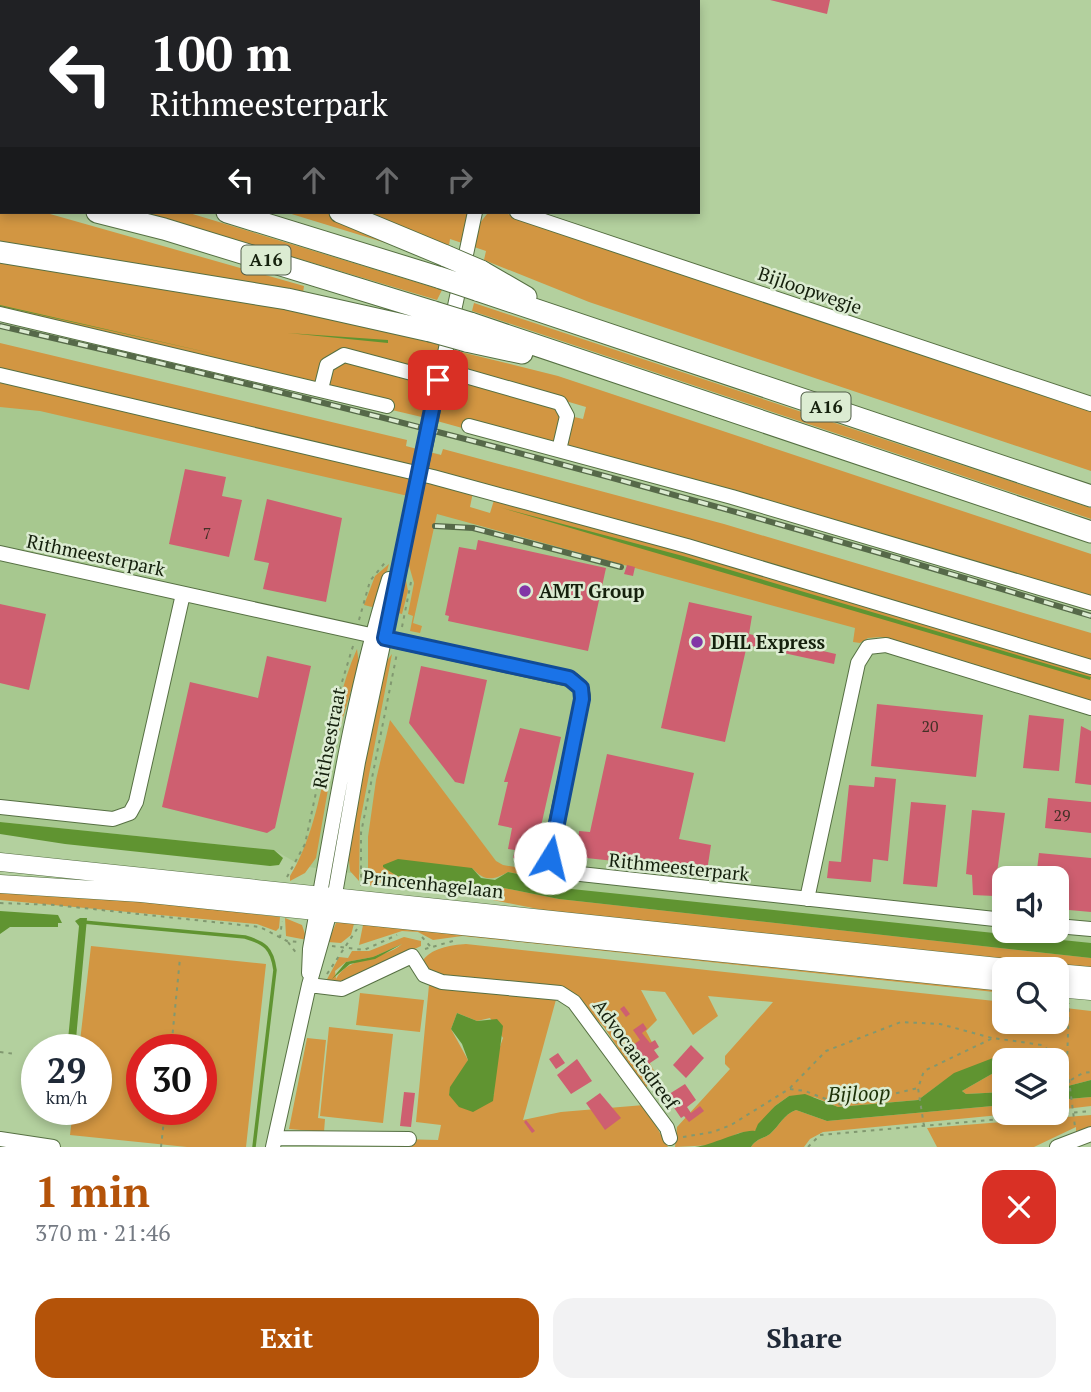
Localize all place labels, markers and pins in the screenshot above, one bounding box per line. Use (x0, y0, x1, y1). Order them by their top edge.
pin (408, 350, 468, 410)
place label: AMT Group (539, 578, 645, 603)
marker: AMT Group (517, 583, 533, 599)
place label: DHL Express (711, 629, 825, 654)
marker: DHL Express (689, 634, 705, 650)

